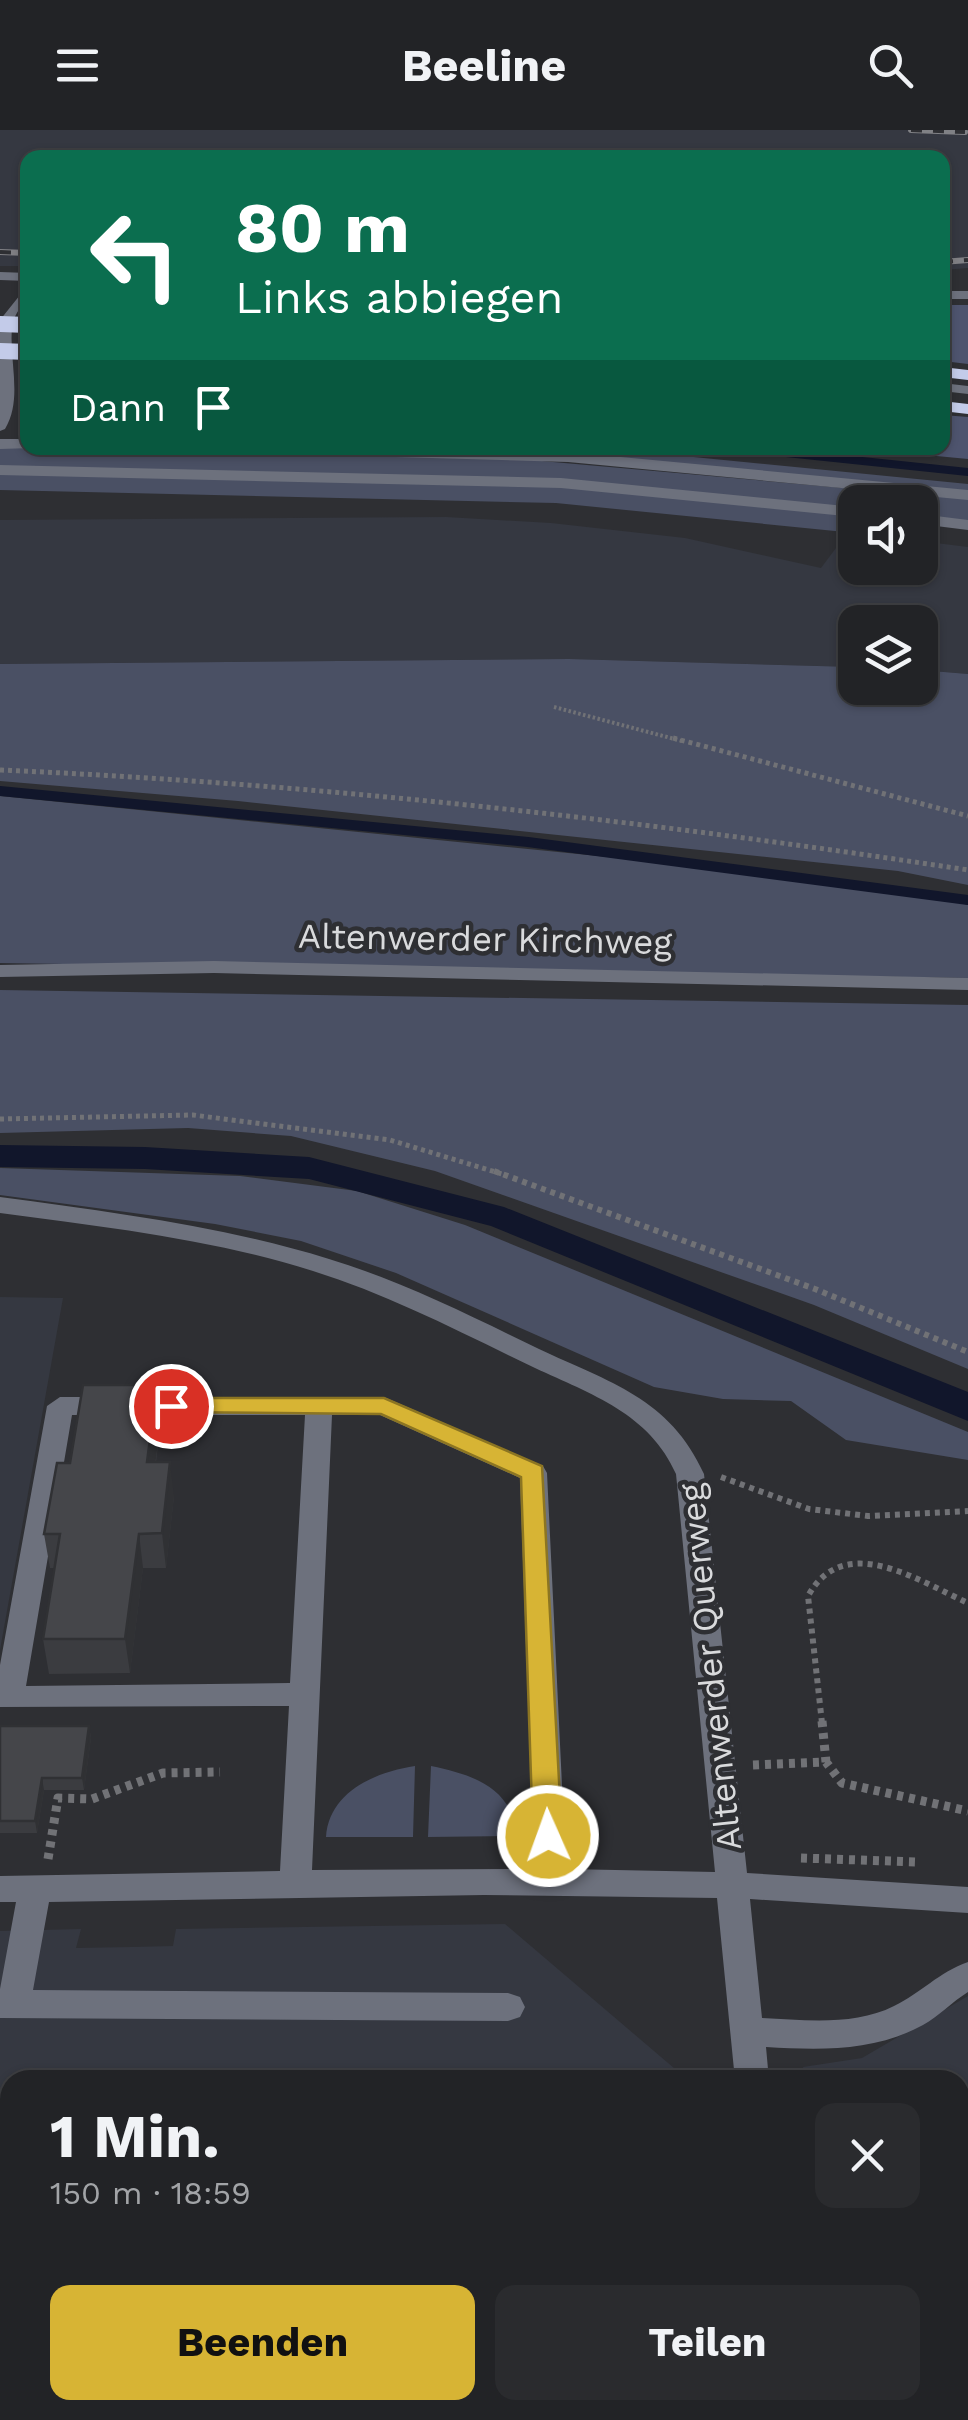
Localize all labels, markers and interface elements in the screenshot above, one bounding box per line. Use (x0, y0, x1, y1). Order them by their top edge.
icon: menu (50, 38, 105, 93)
icon: search (863, 38, 918, 93)
text: Beeline (402, 39, 566, 92)
text: 80 m (235, 187, 410, 269)
icon: left (70, 190, 200, 320)
text: Links abbiegen (235, 271, 563, 324)
icon: arrive (186, 380, 241, 435)
text: Dann (70, 386, 166, 430)
map controls (838, 485, 938, 705)
button: sound (838, 485, 938, 585)
button: layers (838, 605, 938, 705)
street label: Altenwerder Kirchweg (298, 915, 673, 963)
pin (129, 1364, 214, 1449)
icon: arrive (144, 1379, 199, 1434)
street label: Altenwerder Querweg (670, 1481, 750, 1853)
position arrow (496, 1784, 600, 1888)
text: 1 Min. (50, 2101, 220, 2172)
button: close (815, 2103, 920, 2208)
text: 150 m · 18:59 (50, 2174, 251, 2212)
button: Beenden (50, 2285, 475, 2400)
button: Teilen (495, 2285, 920, 2400)

